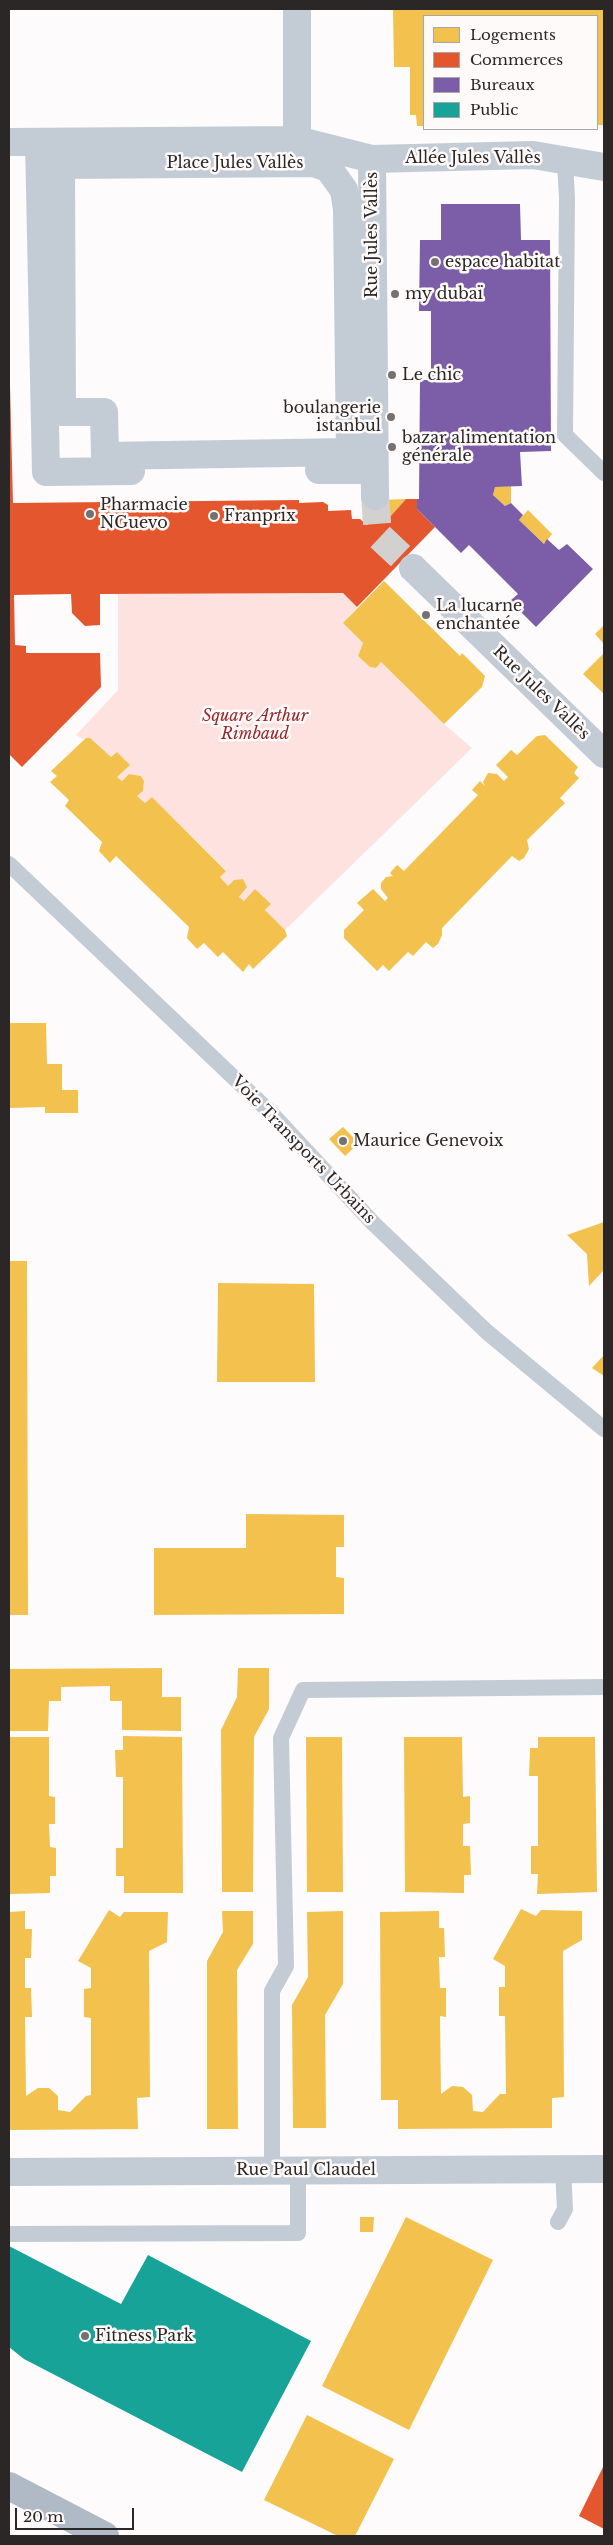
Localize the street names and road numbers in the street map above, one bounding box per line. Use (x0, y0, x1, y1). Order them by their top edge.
street label: Allée Jules Vallès (405, 148, 541, 168)
street label: Place Jules Vallès (166, 153, 304, 173)
street label: Rue Jules Vallès (362, 172, 382, 298)
street label: Rue Jules Vallès (489, 642, 593, 744)
street label: Voie Transports Urbains (227, 1072, 379, 1228)
street label: Rue Paul Claudel (236, 2160, 376, 2180)

